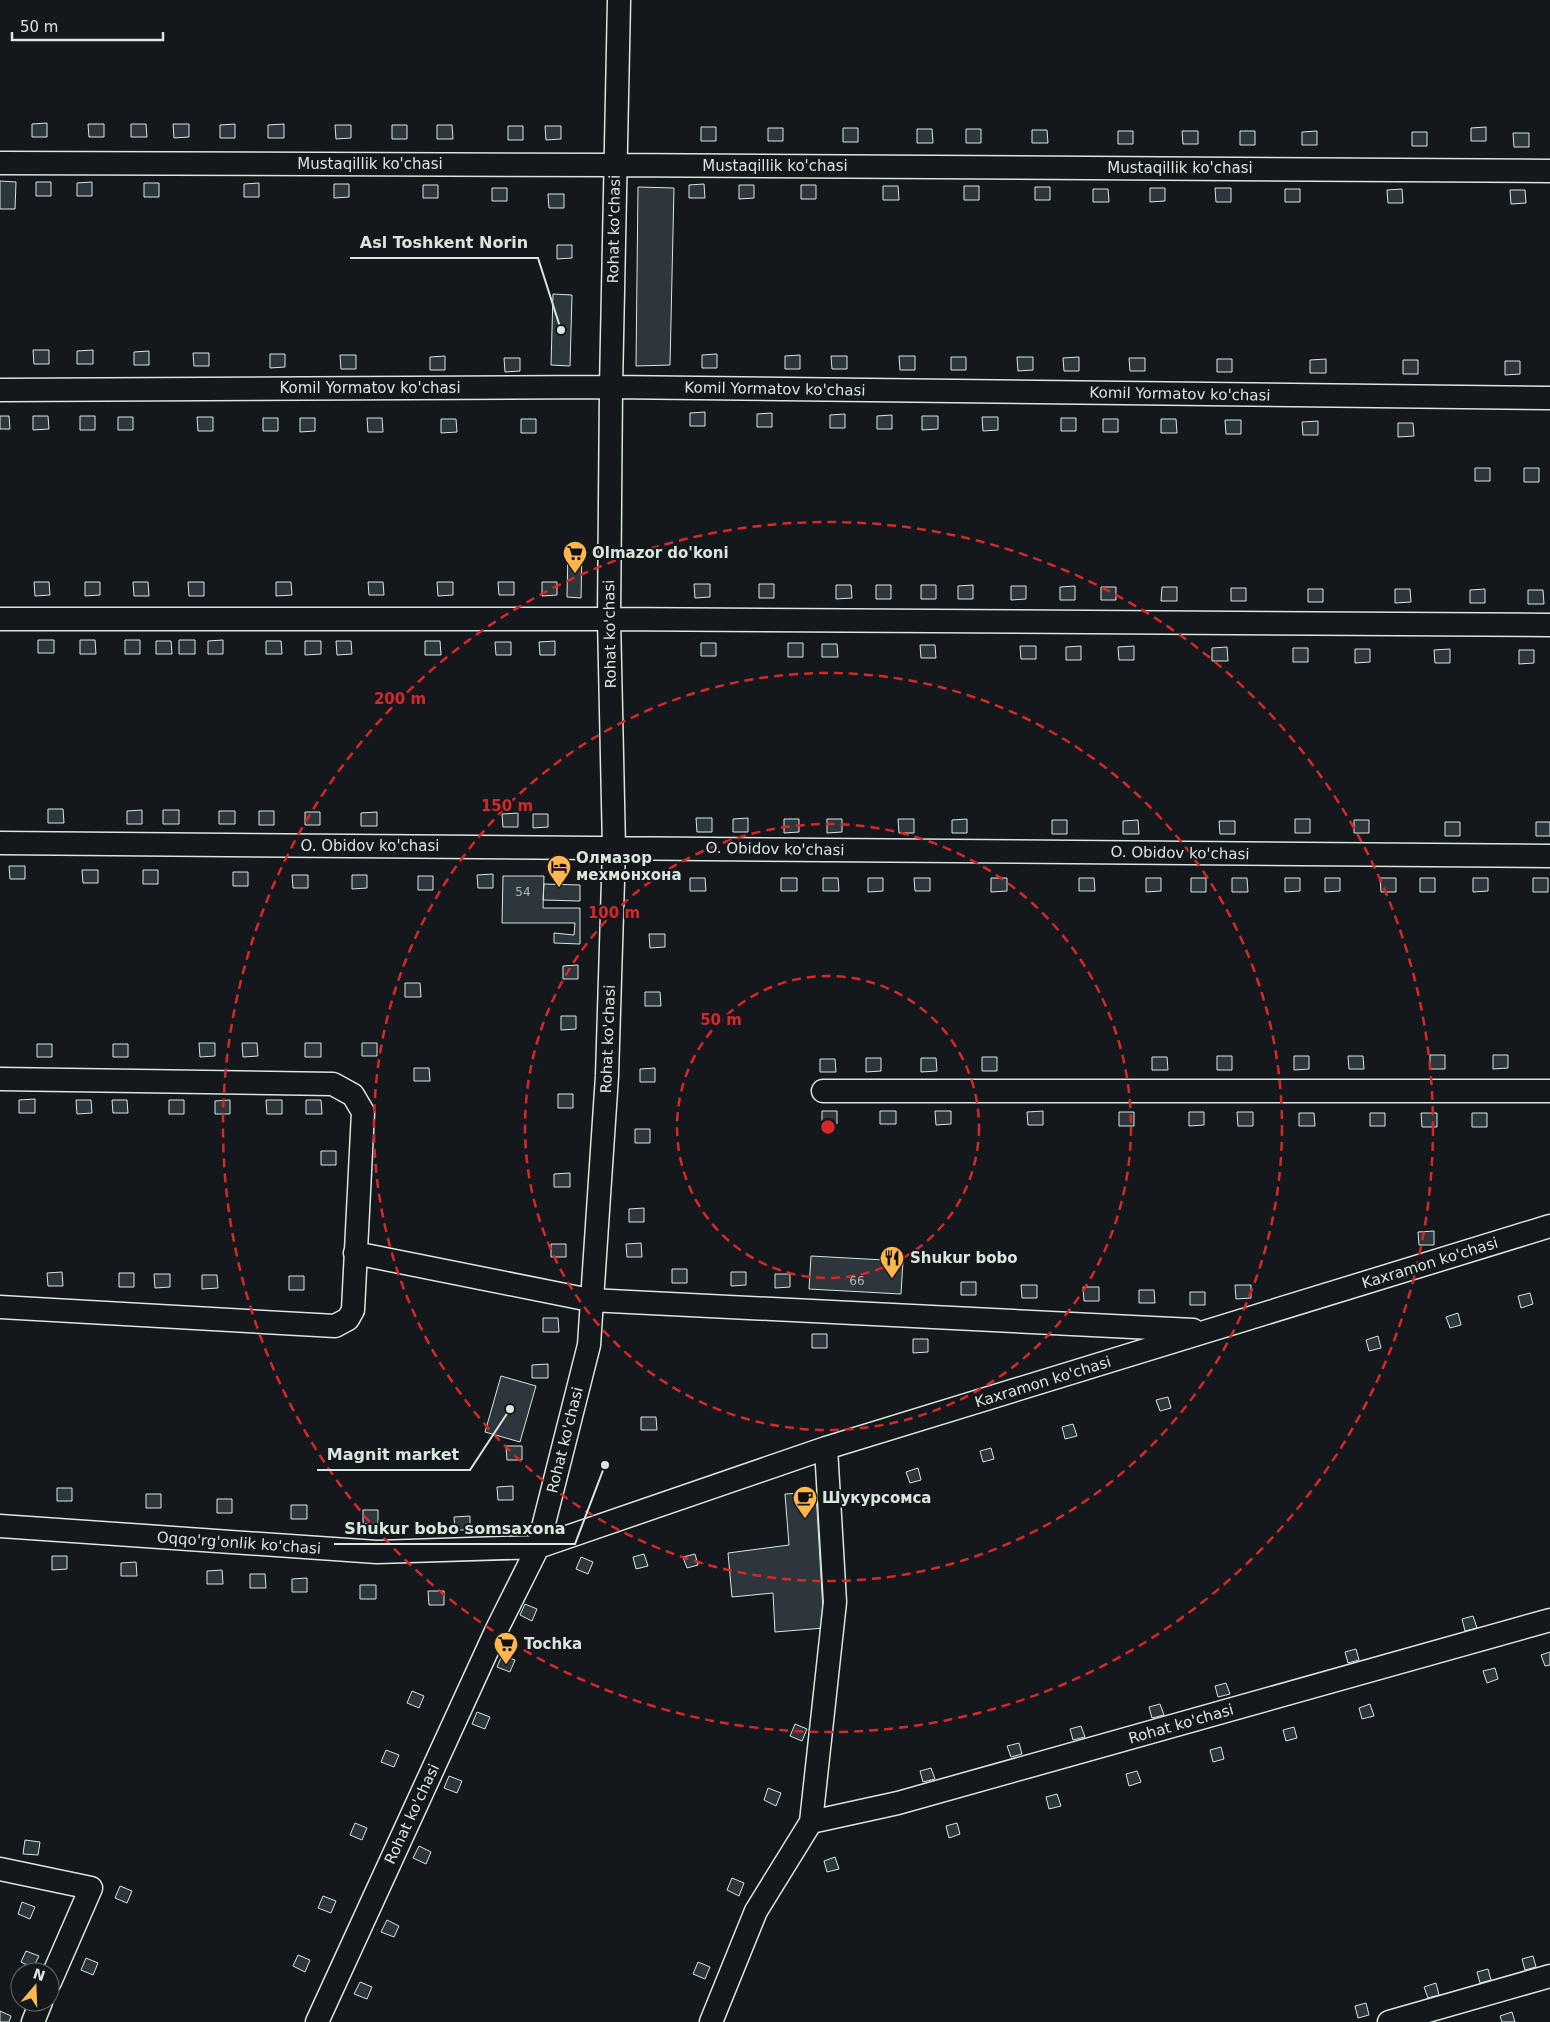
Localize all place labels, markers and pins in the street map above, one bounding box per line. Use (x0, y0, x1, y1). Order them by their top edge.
callout: Asl Toshkent Norin (350, 227, 538, 258)
supermarket icon: Olmazor do'koni (562, 540, 588, 574)
place label: Olmazor do'koni (592, 544, 729, 562)
place label: Олмазор мехмонхона (576, 849, 682, 884)
hotel icon: Олмазор мехмонхона (546, 854, 572, 888)
centre of rings (819, 1118, 837, 1136)
restaurant icon: Shukur bobo (879, 1245, 905, 1279)
place label: Shukur bobo (910, 1249, 1018, 1267)
callout: Magnit market (317, 1439, 470, 1470)
cafe icon: Шукурсомса (792, 1485, 818, 1519)
place label: Шукурсомса (822, 1489, 931, 1507)
callout: Shukur bobo somsaxona (334, 1513, 575, 1544)
supermarket icon: Tochka (493, 1631, 519, 1665)
place label: Tochka (524, 1635, 582, 1653)

